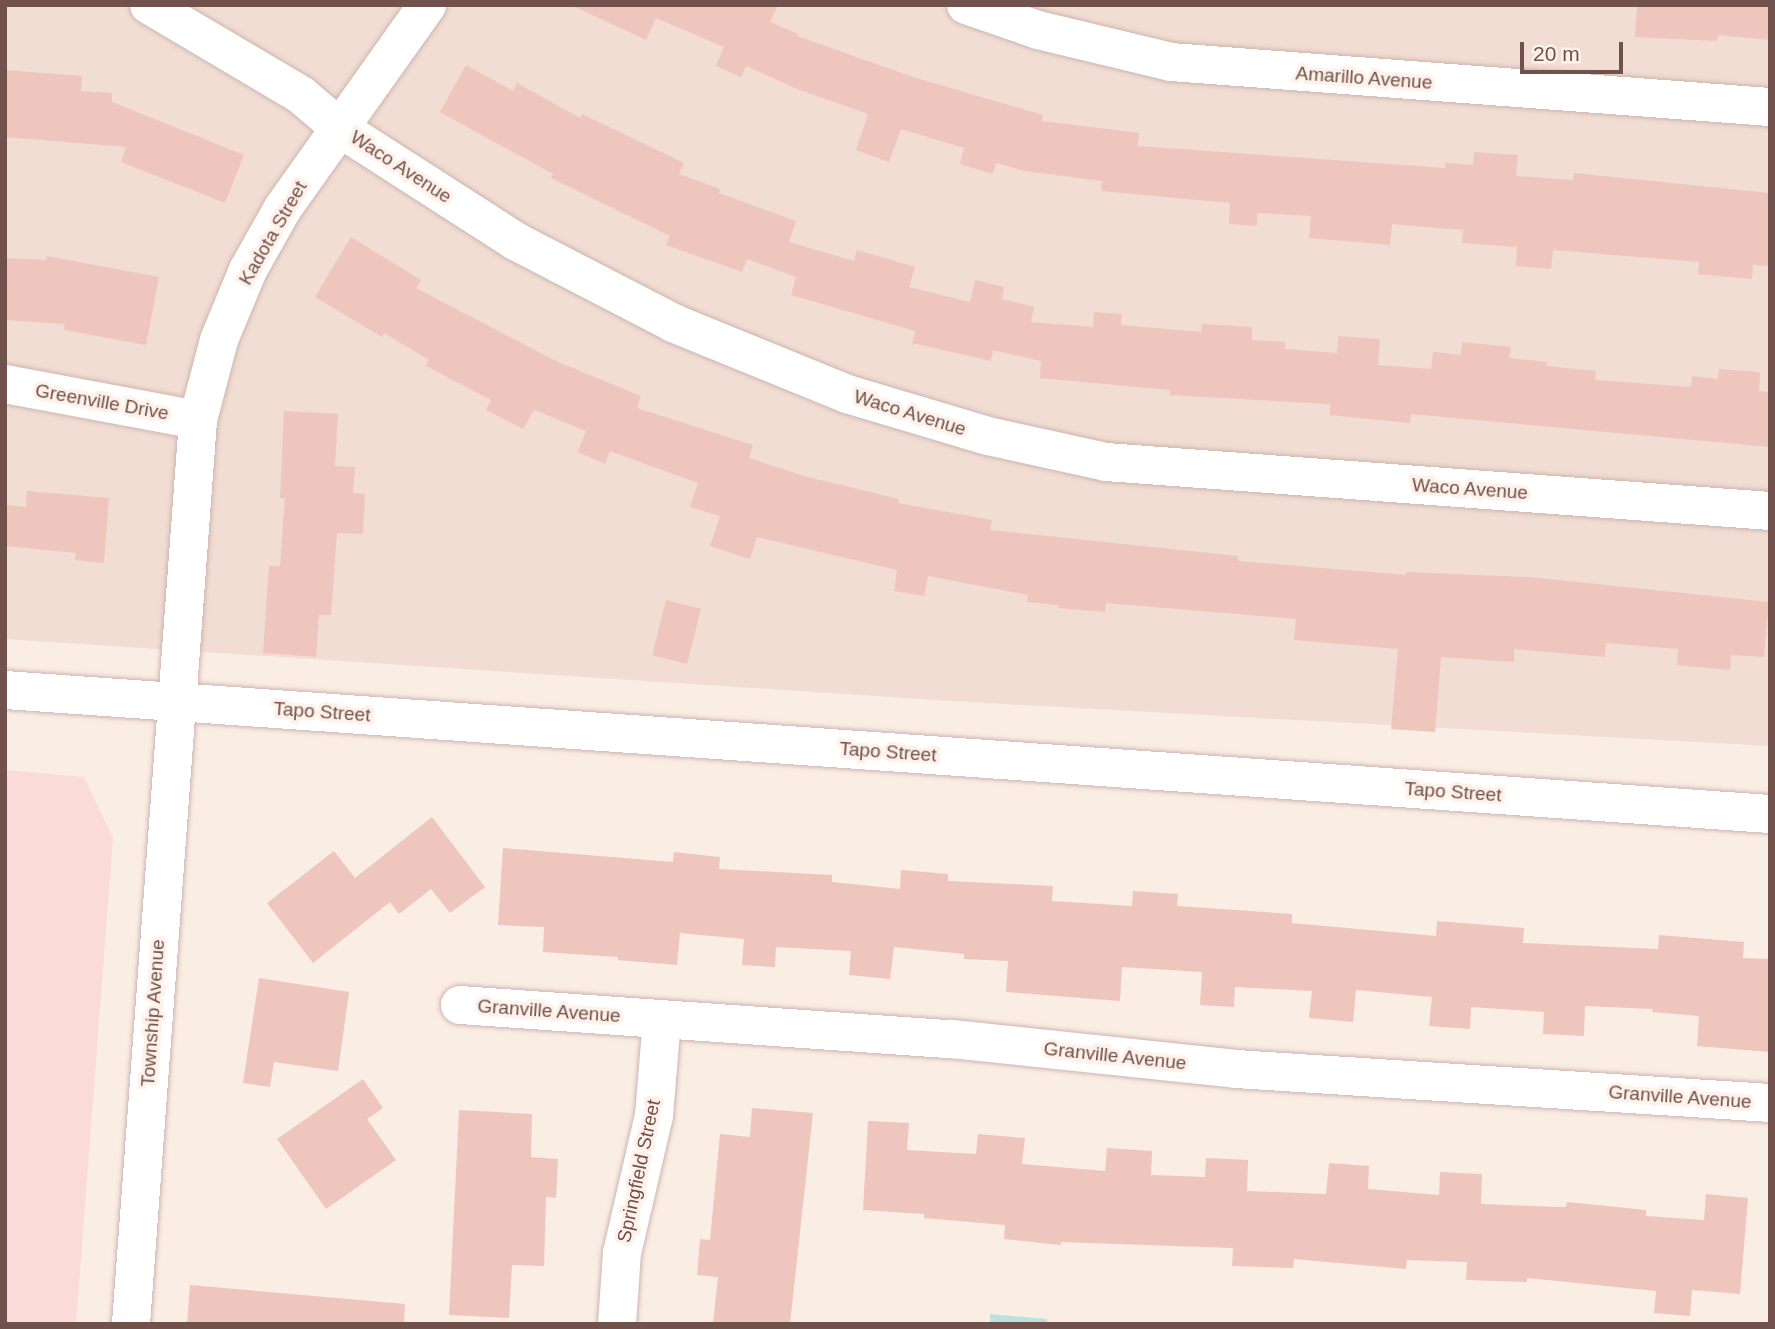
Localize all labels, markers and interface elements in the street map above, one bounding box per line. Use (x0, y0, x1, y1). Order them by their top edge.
scale bar (1523, 28, 1626, 72)
text: 20 m (1533, 42, 1580, 65)
street label: Amarillo Avenue (1294, 62, 1434, 94)
street label: Waco Avenue (346, 126, 456, 208)
street label: Kadota Street (234, 177, 312, 289)
street label: Greenville Drive (33, 379, 171, 425)
street label: Waco Avenue (851, 385, 969, 441)
street label: Waco Avenue (1411, 474, 1529, 504)
street label: Tapo Street (273, 697, 371, 727)
street label: Tapo Street (839, 737, 937, 767)
street label: Tapo Street (1404, 777, 1502, 807)
street label: Township Avenue (136, 938, 170, 1088)
street label: Granville Avenue (476, 995, 622, 1027)
street label: Granville Avenue (1042, 1037, 1188, 1075)
street label: Granville Avenue (1607, 1081, 1753, 1113)
street label: Springfield Street (613, 1097, 665, 1245)

